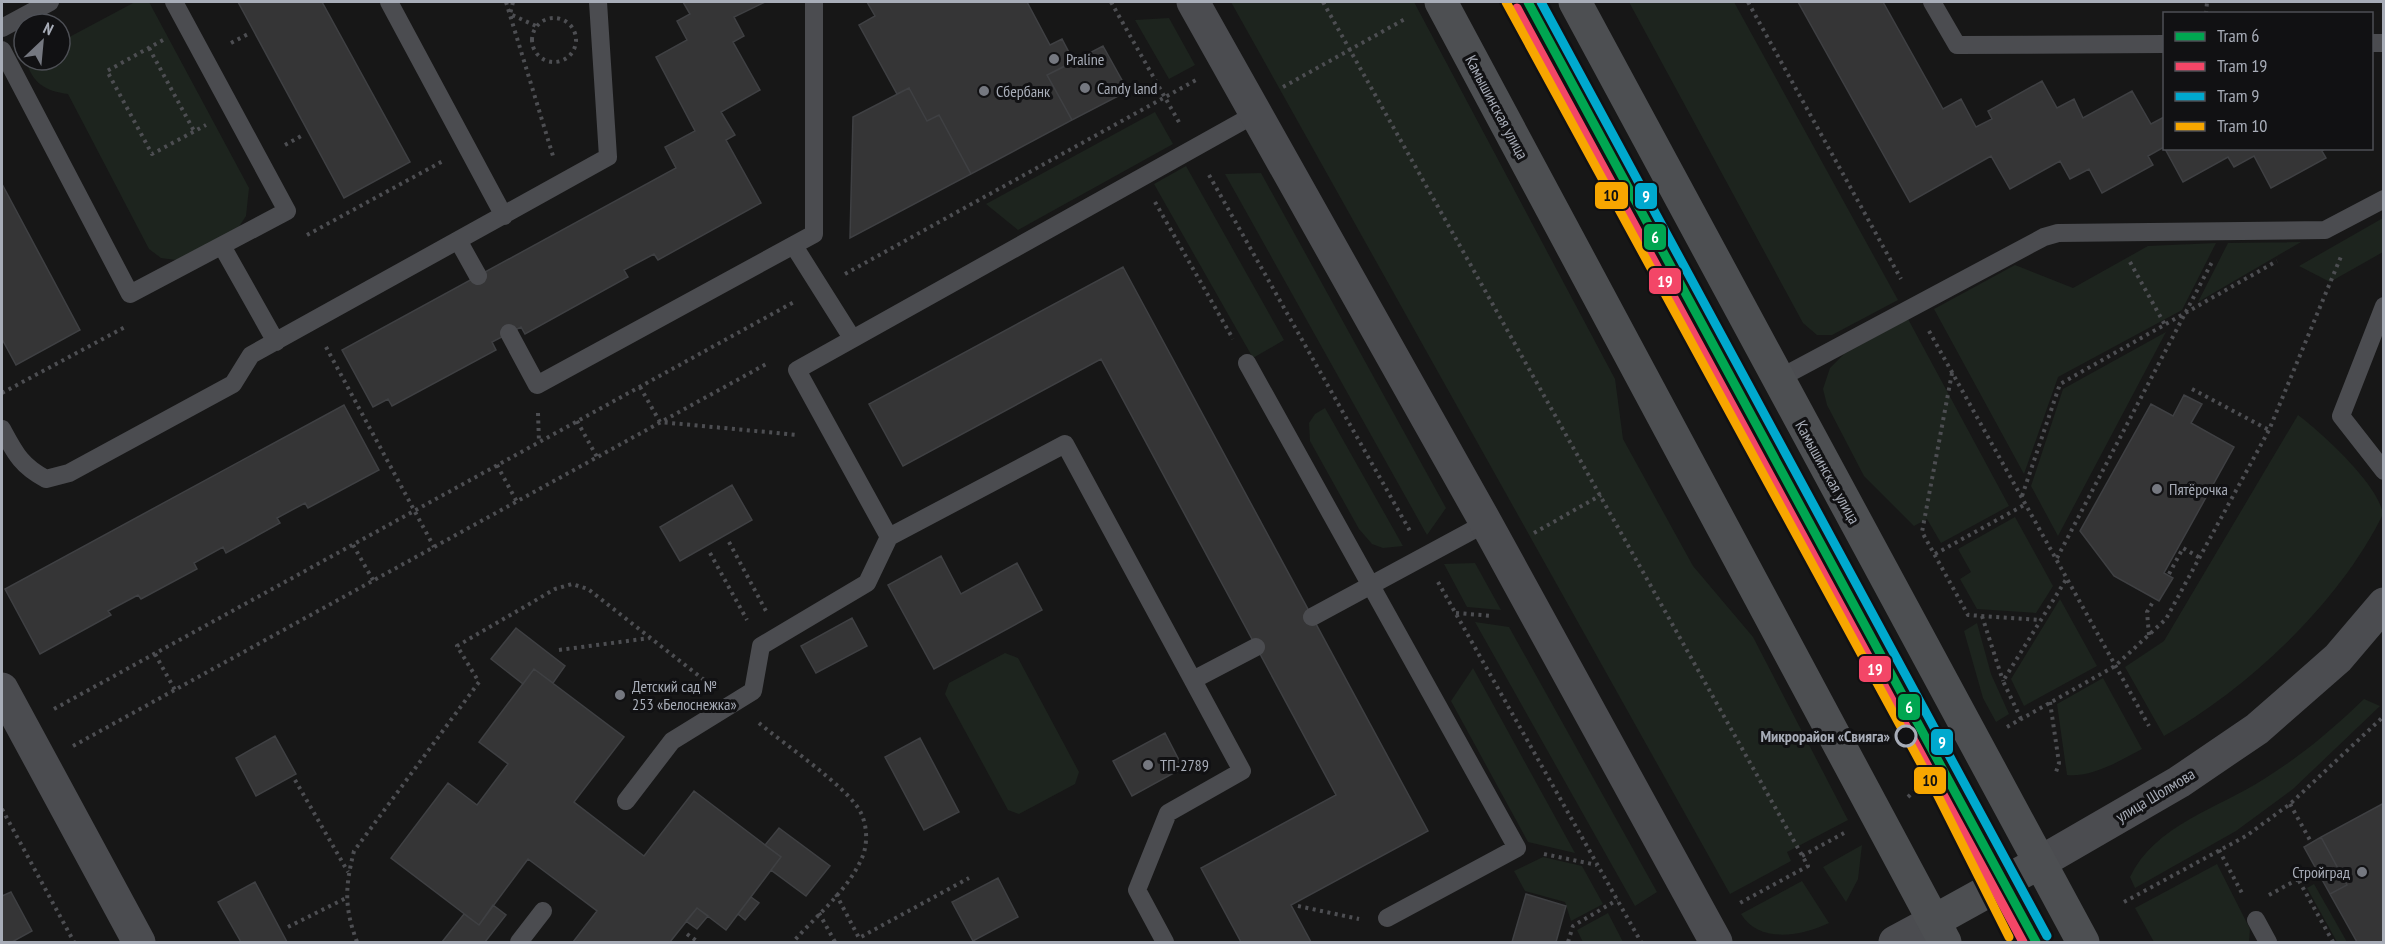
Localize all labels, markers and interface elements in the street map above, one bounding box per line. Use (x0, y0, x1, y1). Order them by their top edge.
north arrow (12, 12, 72, 72)
legend (2163, 12, 2373, 150)
text: N (40, 18, 57, 39)
text: Tram 6 (2217, 24, 2259, 47)
place label: Praline (1066, 49, 1104, 69)
street label: Камышинская улица (1461, 51, 1533, 163)
marker: Praline (1047, 52, 1061, 66)
text: Tram 19 (2217, 54, 2267, 77)
place label: Candy land (1097, 78, 1158, 98)
place label: Сбербанк (996, 81, 1051, 101)
marker: Candy land (1078, 81, 1092, 95)
marker: Сбербанк (977, 84, 991, 98)
text: Tram 9 (2217, 84, 2259, 107)
text: Tram 10 (2217, 114, 2267, 137)
line badge: 10 (1594, 181, 1629, 210)
line badge: 9 (1634, 182, 1658, 210)
text: 10 (1603, 185, 1619, 205)
text: 9 (1642, 186, 1650, 206)
line badge: 6 (1643, 223, 1667, 251)
text: 6 (1651, 227, 1659, 247)
line badge: 19 (1648, 267, 1682, 295)
text: 19 (1657, 271, 1673, 291)
street label: Камышинская улица (1791, 417, 1865, 527)
place label: Пятёрочка (2169, 479, 2228, 499)
marker: Пятёрочка (2150, 482, 2164, 496)
line badge: 19 (1858, 655, 1892, 683)
text: 19 (1867, 659, 1883, 679)
place label: Детский сад № 253 «Белоснежка» (632, 676, 737, 714)
marker: Детский сад № 253 «Белоснежка» (613, 688, 627, 702)
line badge: 6 (1897, 693, 1921, 721)
text: 6 (1905, 697, 1913, 717)
marker: Микрорайон «Свияга» (1895, 725, 1917, 747)
place label: Микрорайон «Свияга» (1760, 726, 1891, 746)
line badge: 9 (1930, 728, 1954, 756)
text: 9 (1938, 732, 1946, 752)
place label: ТП-2789 (1160, 755, 1209, 775)
marker: ТП-2789 (1141, 758, 1155, 772)
street label: улица Шолмова (2112, 764, 2198, 826)
line badge: 10 (1913, 766, 1947, 795)
text: 10 (1922, 770, 1938, 790)
place label: Стройград (2292, 862, 2350, 882)
marker: Стройград (2355, 865, 2369, 879)

